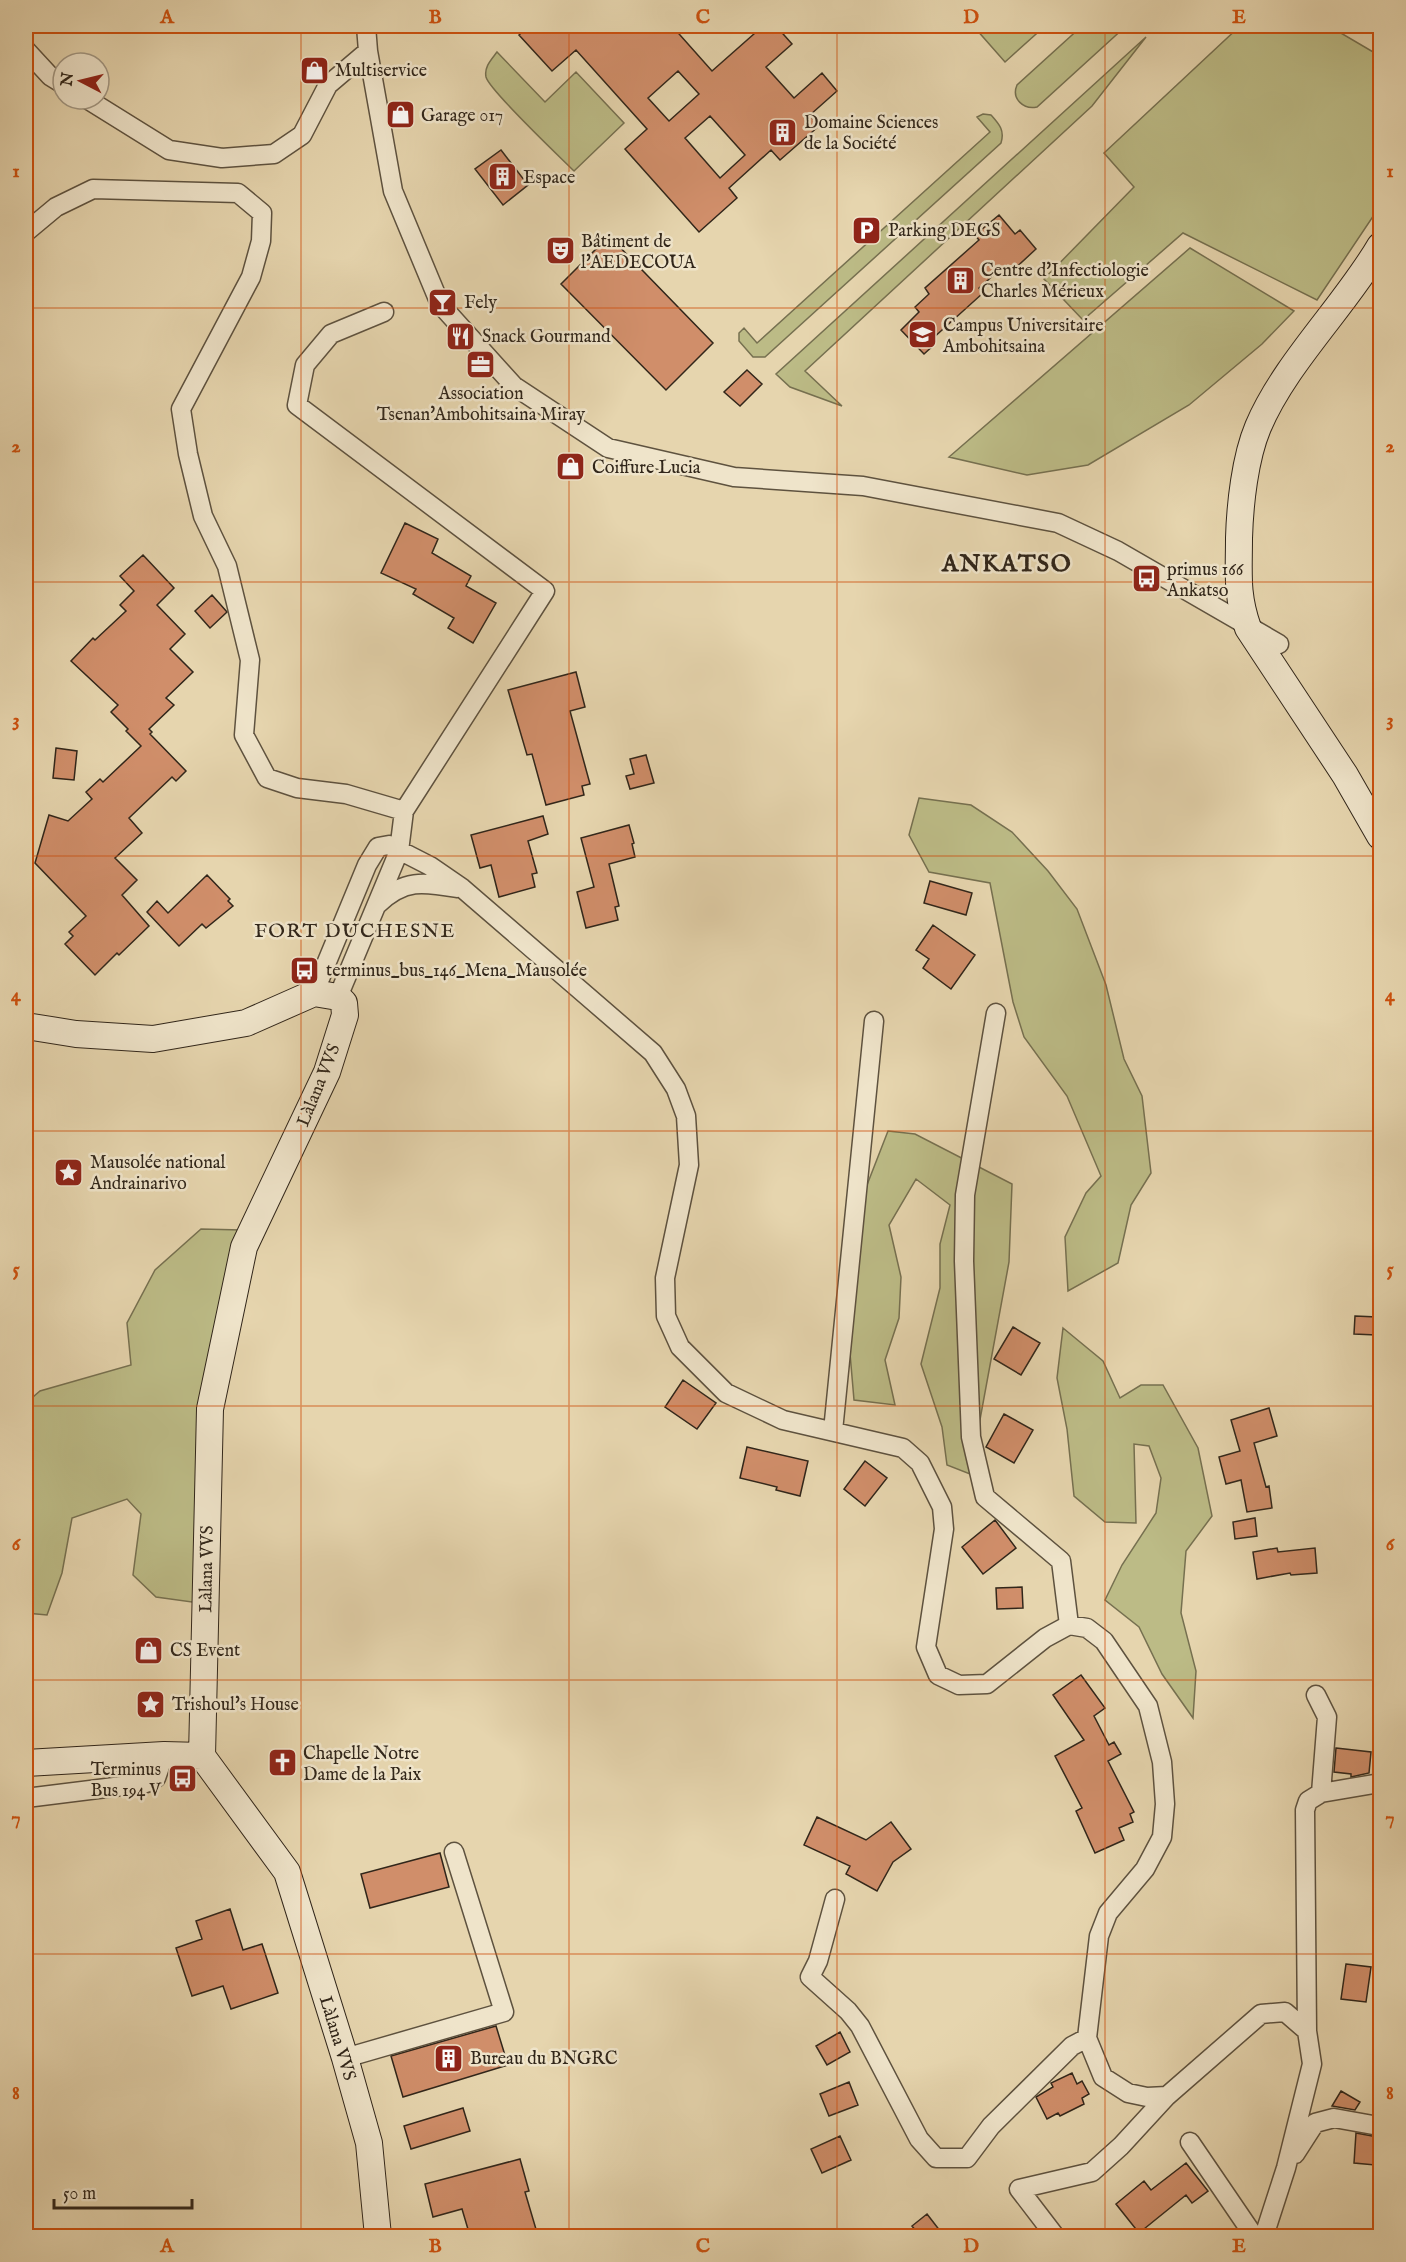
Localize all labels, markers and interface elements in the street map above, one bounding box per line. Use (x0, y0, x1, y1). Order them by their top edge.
text: A (159, 5, 175, 30)
text: B (428, 5, 442, 30)
text: C (696, 5, 710, 30)
text: D (963, 5, 979, 30)
text: E (1232, 5, 1246, 30)
north arrow (51, 51, 111, 111)
shop icon: Multiservice (298, 54, 330, 86)
place label: Multiservice (335, 60, 427, 83)
text: N (57, 71, 79, 88)
shop icon: Garage 017 (384, 99, 416, 131)
place label: Garage 017 (421, 105, 503, 128)
place label: Domaine Sciences de la Société (804, 112, 938, 156)
building icon: Domaine Sciences de la Société (767, 116, 799, 148)
text: 1 (12, 159, 20, 184)
text: 1 (1386, 159, 1394, 184)
building icon: Espace (486, 161, 518, 193)
place label: Espace (523, 167, 575, 190)
parking icon: Parking DEGS (851, 214, 883, 246)
place label: Parking DEGS (888, 220, 1001, 243)
place label: Bâtiment de l'AEDECOUA (581, 231, 697, 275)
theatre icon: Bâtiment de l'AEDECOUA (544, 235, 576, 267)
place label: Centre d'Infectiologie Charles Mérieux (981, 260, 1149, 304)
building icon: Centre d'Infectiologie Charles Mérieux (944, 264, 976, 296)
bar icon: Fely (427, 286, 459, 318)
place label: Fely (464, 292, 497, 315)
place label: Campus Universitaire Ambohitsaina (942, 315, 1103, 359)
school or university icon: Campus Universitaire Ambohitsaina (906, 319, 938, 351)
restaurant icon: Snack Gourmand (445, 320, 477, 352)
place label: Snack Gourmand (482, 326, 611, 349)
office icon: Association Tsenan'Ambohitsaina Miray (465, 348, 497, 380)
place label: Association Tsenan'Ambohitsaina Miray (377, 383, 585, 427)
text: 2 (11, 434, 21, 459)
text: 2 (1385, 434, 1395, 459)
shop icon: Coiffure Lucia (555, 451, 587, 483)
place label: Coiffure Lucia (592, 457, 701, 480)
district label: ANKATSO (941, 549, 1072, 580)
place label: primus 166 Ankatso (1166, 559, 1244, 603)
bus stop icon: primus 166 Ankatso (1130, 563, 1162, 595)
text: 3 (12, 708, 20, 733)
text: 3 (1386, 708, 1394, 733)
district label: FORT DUCHESNE (254, 919, 456, 944)
bus stop icon: terminus_bus_146_Mena_Mausolée (289, 954, 321, 986)
place label: terminus_bus_146_Mena_Mausolée (326, 960, 587, 983)
text: 4 (11, 983, 22, 1008)
text: 4 (1385, 983, 1396, 1008)
street label: Làlana VVS (292, 1041, 346, 1130)
place label: Mausolée national Andrainarivo (89, 1152, 226, 1196)
place icon: Mausolée national Andrainarivo (53, 1156, 85, 1188)
text: 5 (12, 1257, 20, 1282)
text: 5 (1386, 1257, 1394, 1282)
street label: Làlana VVS (195, 1525, 220, 1613)
text: 6 (12, 1532, 22, 1557)
text: 6 (1386, 1532, 1396, 1557)
shop icon: CS Event (133, 1634, 165, 1666)
place label: CS Event (170, 1640, 240, 1663)
place icon: Trishoul's House (135, 1688, 167, 1720)
place label: Trishoul's House (172, 1694, 299, 1717)
place label: Chapelle Notre Dame de la Paix (303, 1743, 422, 1787)
church icon: Chapelle Notre Dame de la Paix (266, 1747, 298, 1779)
place label: Terminus Bus 194 V (91, 1759, 162, 1803)
bus stop icon: Terminus Bus 194 V (166, 1763, 198, 1795)
text: 7 (11, 1806, 21, 1831)
text: 7 (1385, 1806, 1395, 1831)
street label: Làlana VVS (313, 1993, 360, 2084)
building icon: Bureau du BNGRC (433, 2042, 465, 2074)
place label: Bureau du BNGRC (470, 2048, 618, 2071)
text: 8 (12, 2081, 20, 2106)
text: 8 (1386, 2081, 1394, 2106)
scale bar (54, 2172, 192, 2210)
text: 50 m (63, 2183, 96, 2206)
text: A (159, 2234, 175, 2259)
text: B (428, 2234, 442, 2259)
text: C (696, 2234, 710, 2259)
text: D (963, 2234, 979, 2259)
text: E (1232, 2234, 1246, 2259)

